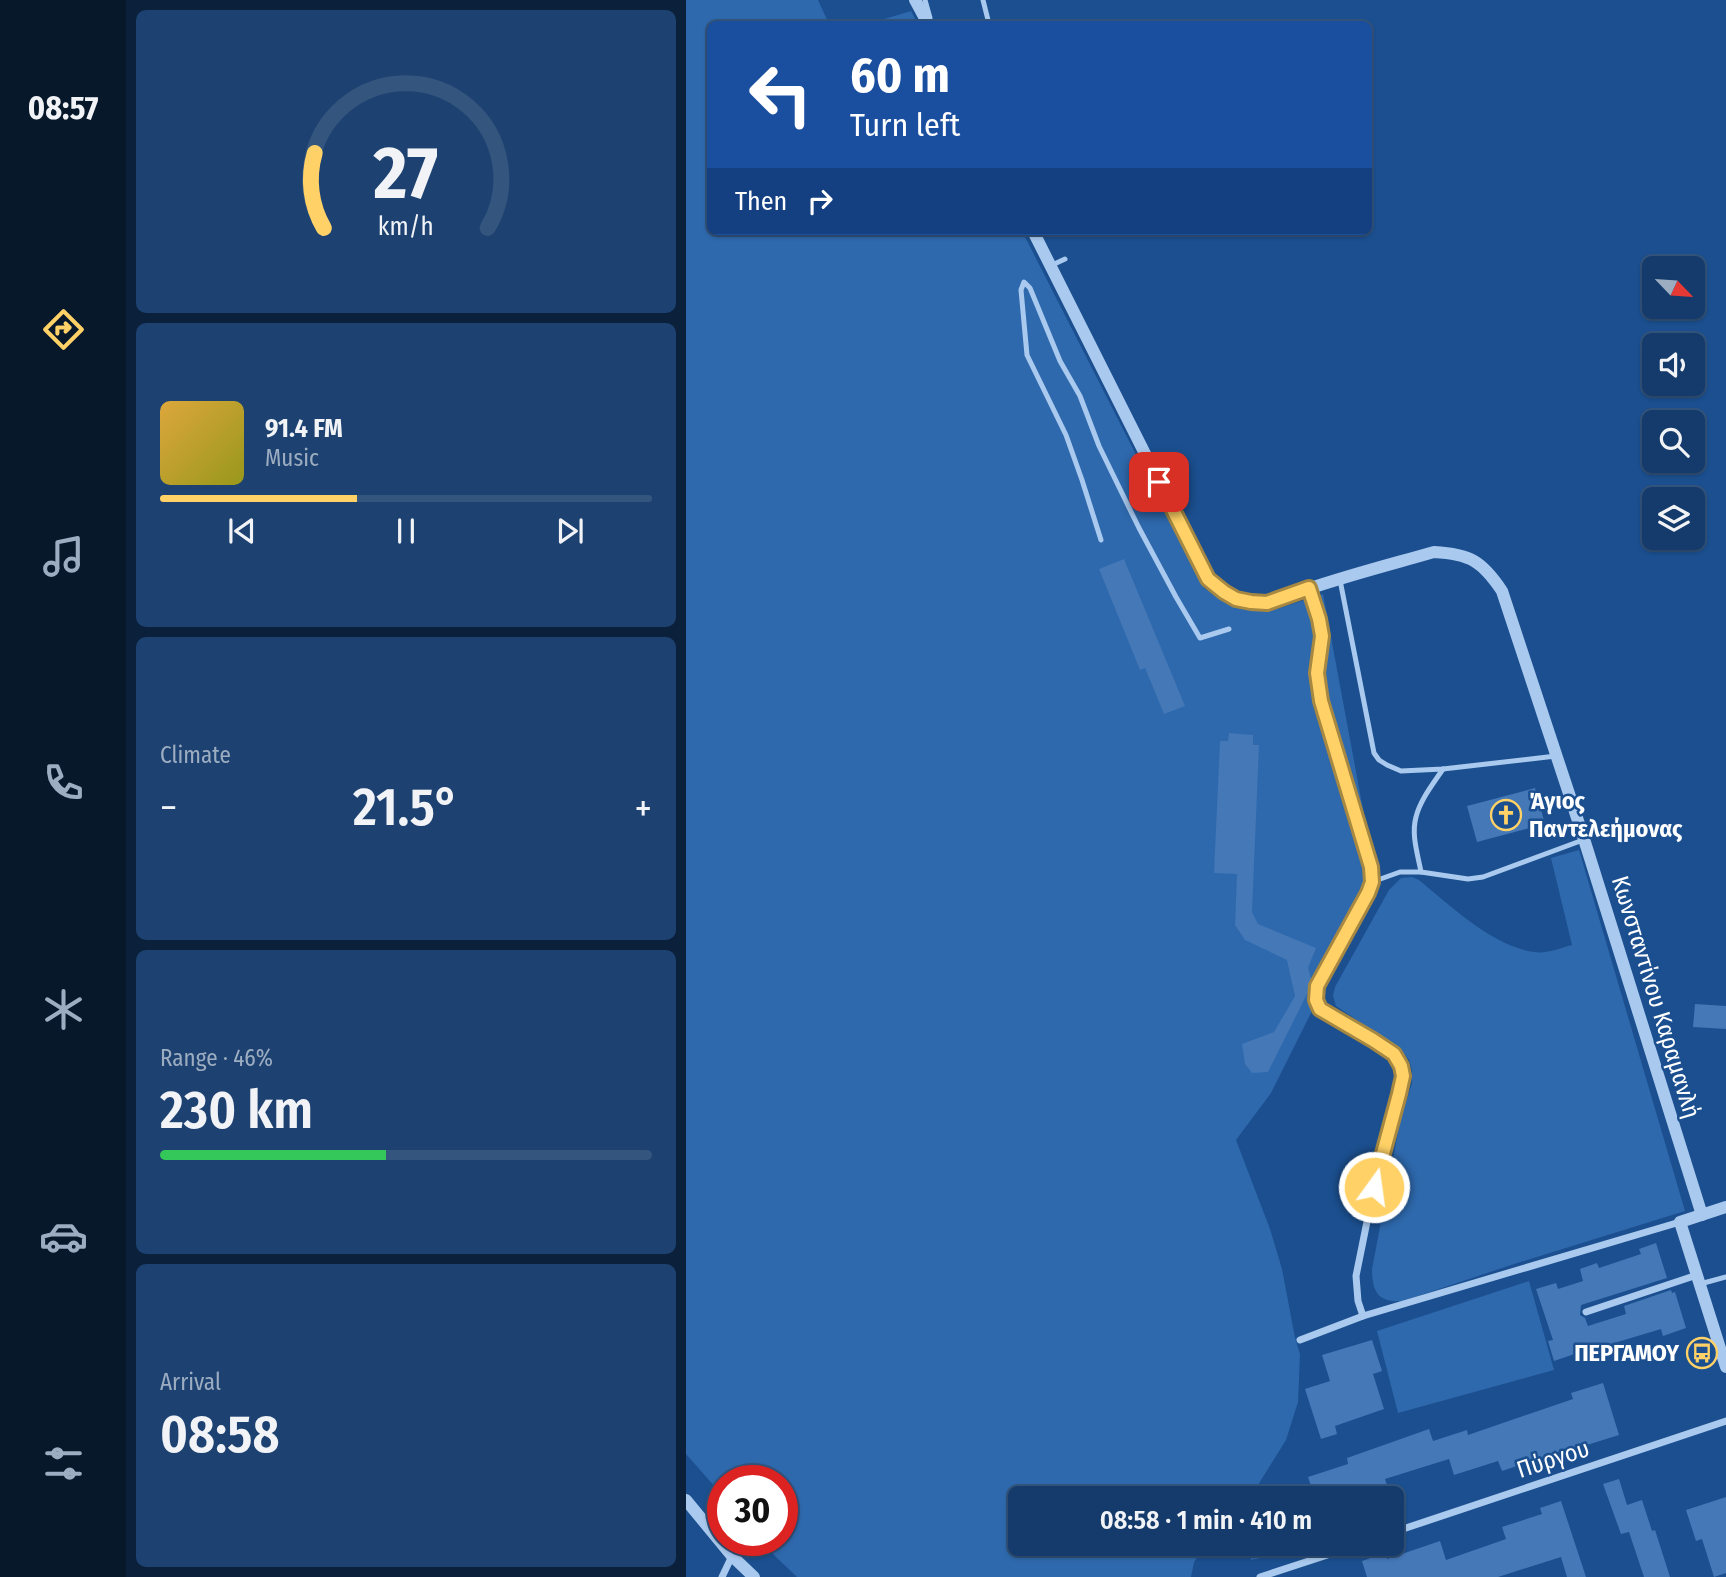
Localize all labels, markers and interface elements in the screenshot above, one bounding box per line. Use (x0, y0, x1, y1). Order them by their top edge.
text: 60 m (850, 46, 950, 105)
icon: left (735, 49, 826, 140)
text: 08:57 (28, 89, 98, 127)
text: Turn left (850, 106, 960, 144)
text: 27 (373, 130, 438, 217)
icon: right (801, 182, 839, 220)
text: Then (735, 186, 787, 217)
text: km/h (378, 212, 434, 242)
north arrow (1642, 256, 1704, 318)
map controls (1642, 256, 1705, 550)
icon: directions (39, 305, 88, 354)
button: sound (1642, 333, 1705, 396)
button: search (1642, 410, 1705, 473)
text: 91.4 FM (265, 413, 343, 444)
text: Music (265, 444, 319, 472)
pin (1129, 452, 1189, 512)
icon: arrive (1140, 463, 1178, 501)
button: layers (1642, 487, 1705, 550)
icon: previous (223, 512, 261, 550)
icon: pause (387, 512, 425, 550)
icon: next (551, 512, 589, 550)
icon: music (39, 532, 88, 581)
text: Climate (160, 741, 231, 769)
icon: phone (39, 758, 88, 807)
text: 21.5° (353, 776, 459, 839)
text: − (160, 785, 177, 831)
text: + (635, 785, 652, 831)
place label: Άγιος Παντελεήμονας (1529, 787, 1683, 843)
church icon: Άγιος Παντελεήμονας (1489, 798, 1523, 832)
street label: Κωνσταντίνου Καραμανλή (1606, 873, 1706, 1121)
icon: climate (39, 985, 88, 1034)
text: Range · 46% (160, 1044, 273, 1072)
text: 230 km (160, 1079, 313, 1142)
position arrow (1337, 1150, 1411, 1224)
icon: car (39, 1212, 88, 1261)
bus stop icon: ΠΕΡΓΑΜΟΥ (1685, 1336, 1719, 1370)
place label: ΠΕΡΓΑΜΟΥ (1574, 1339, 1680, 1367)
text: Arrival (160, 1368, 221, 1396)
text: 08:58 (160, 1403, 280, 1466)
street label: Πύργου (1513, 1434, 1593, 1484)
icon: filters (39, 1439, 88, 1488)
speed limit sign: 30 (707, 1465, 798, 1556)
text: 08:58 · 1 min · 410 m (1100, 1505, 1312, 1536)

